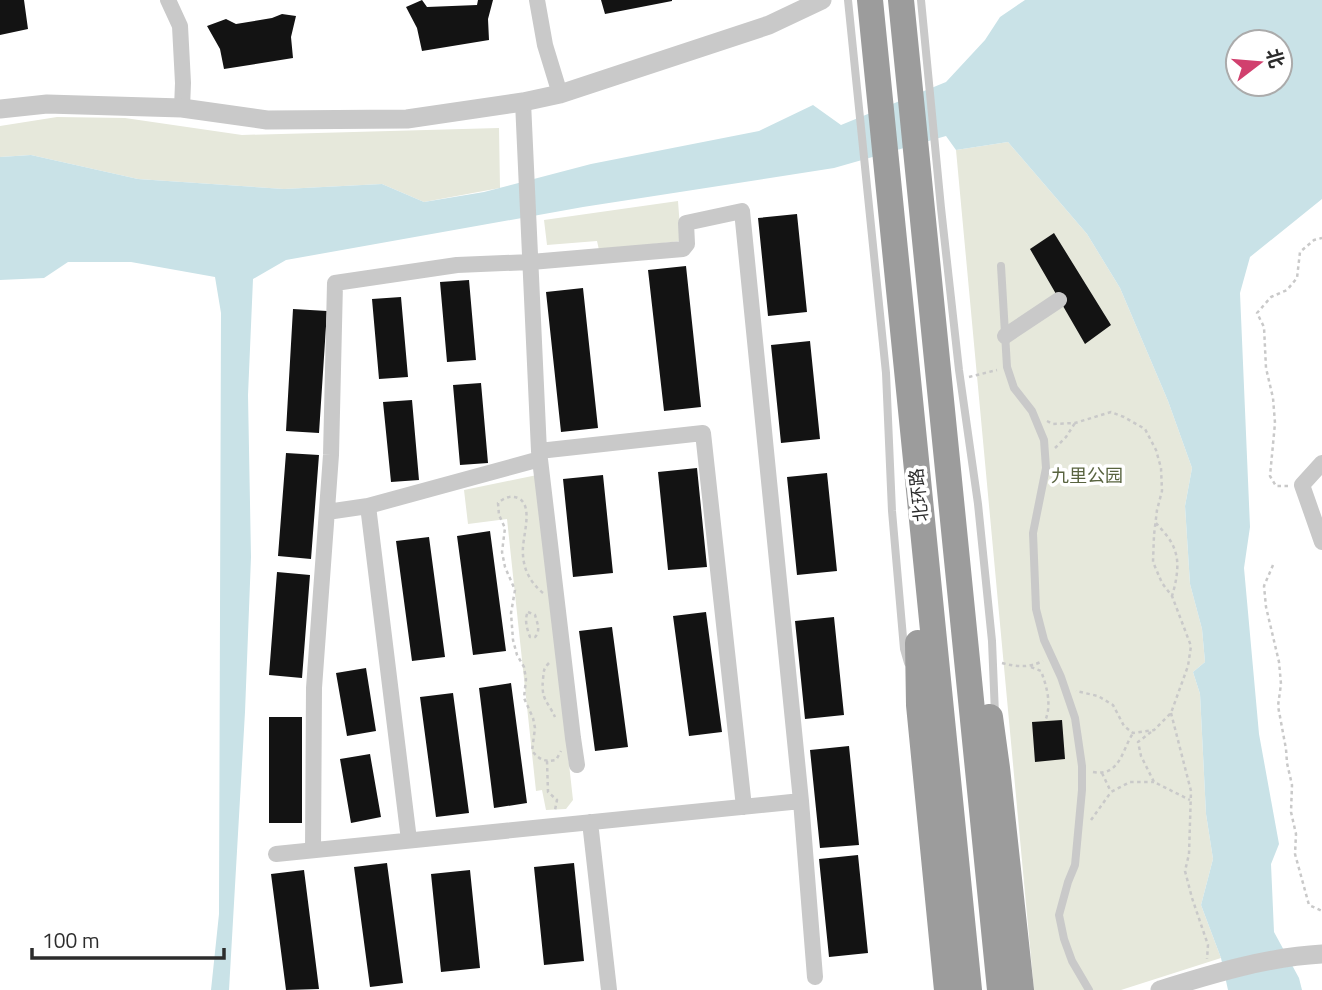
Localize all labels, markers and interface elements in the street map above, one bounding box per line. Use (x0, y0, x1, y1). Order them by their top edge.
north arrow (1224, 28, 1294, 98)
text: 北 (1259, 45, 1292, 71)
park label: 九里公园 (1051, 462, 1123, 489)
street label: 北环路 (902, 467, 935, 523)
scale bar (32, 916, 224, 960)
text: 100 m (42, 924, 99, 956)

